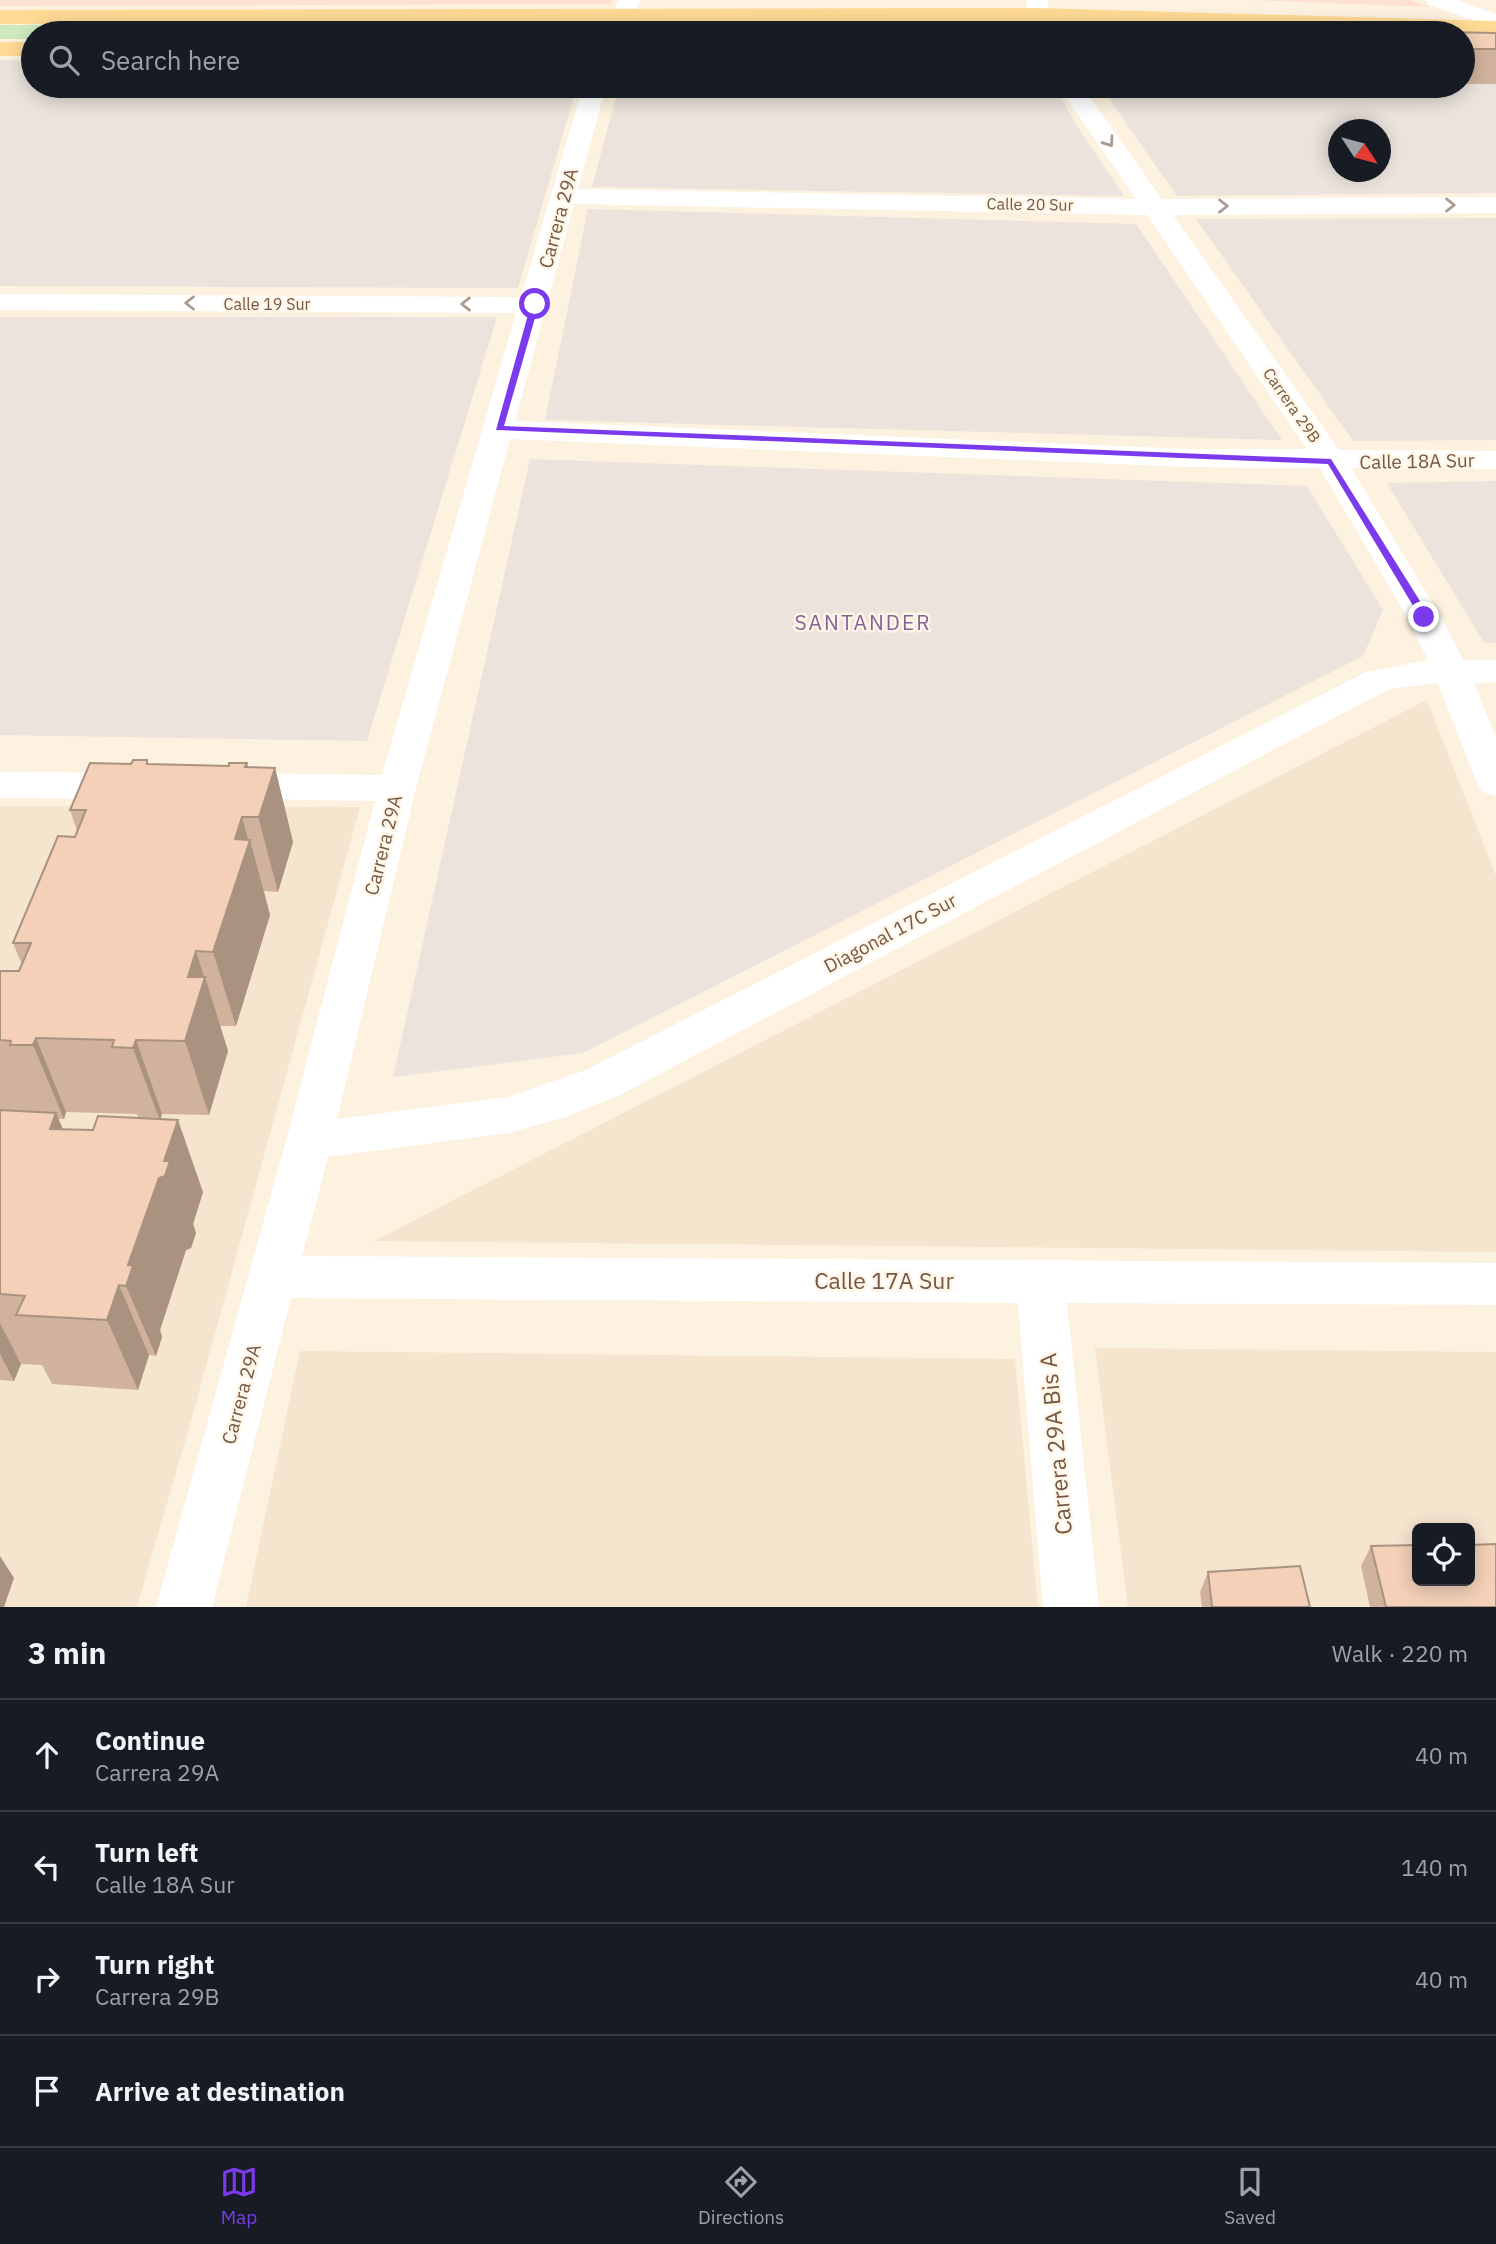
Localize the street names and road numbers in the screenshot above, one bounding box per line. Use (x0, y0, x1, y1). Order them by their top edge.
street label: Carrera 29A (533, 165, 583, 271)
street label: Calle 20 Sur (986, 193, 1074, 215)
street label: Calle 19 Sur (224, 294, 311, 314)
street label: Carrera 29B (1259, 364, 1325, 446)
street label: Calle 18A Sur (1359, 448, 1475, 474)
street label: Carrera 29A (359, 792, 407, 898)
street label: Diagonal 17C Sur (820, 888, 960, 978)
street label: Calle 17A Sur (814, 1265, 954, 1295)
street label: Carrera 29A (216, 1341, 266, 1447)
street label: Carrera 29A Bis A (1032, 1352, 1078, 1536)

